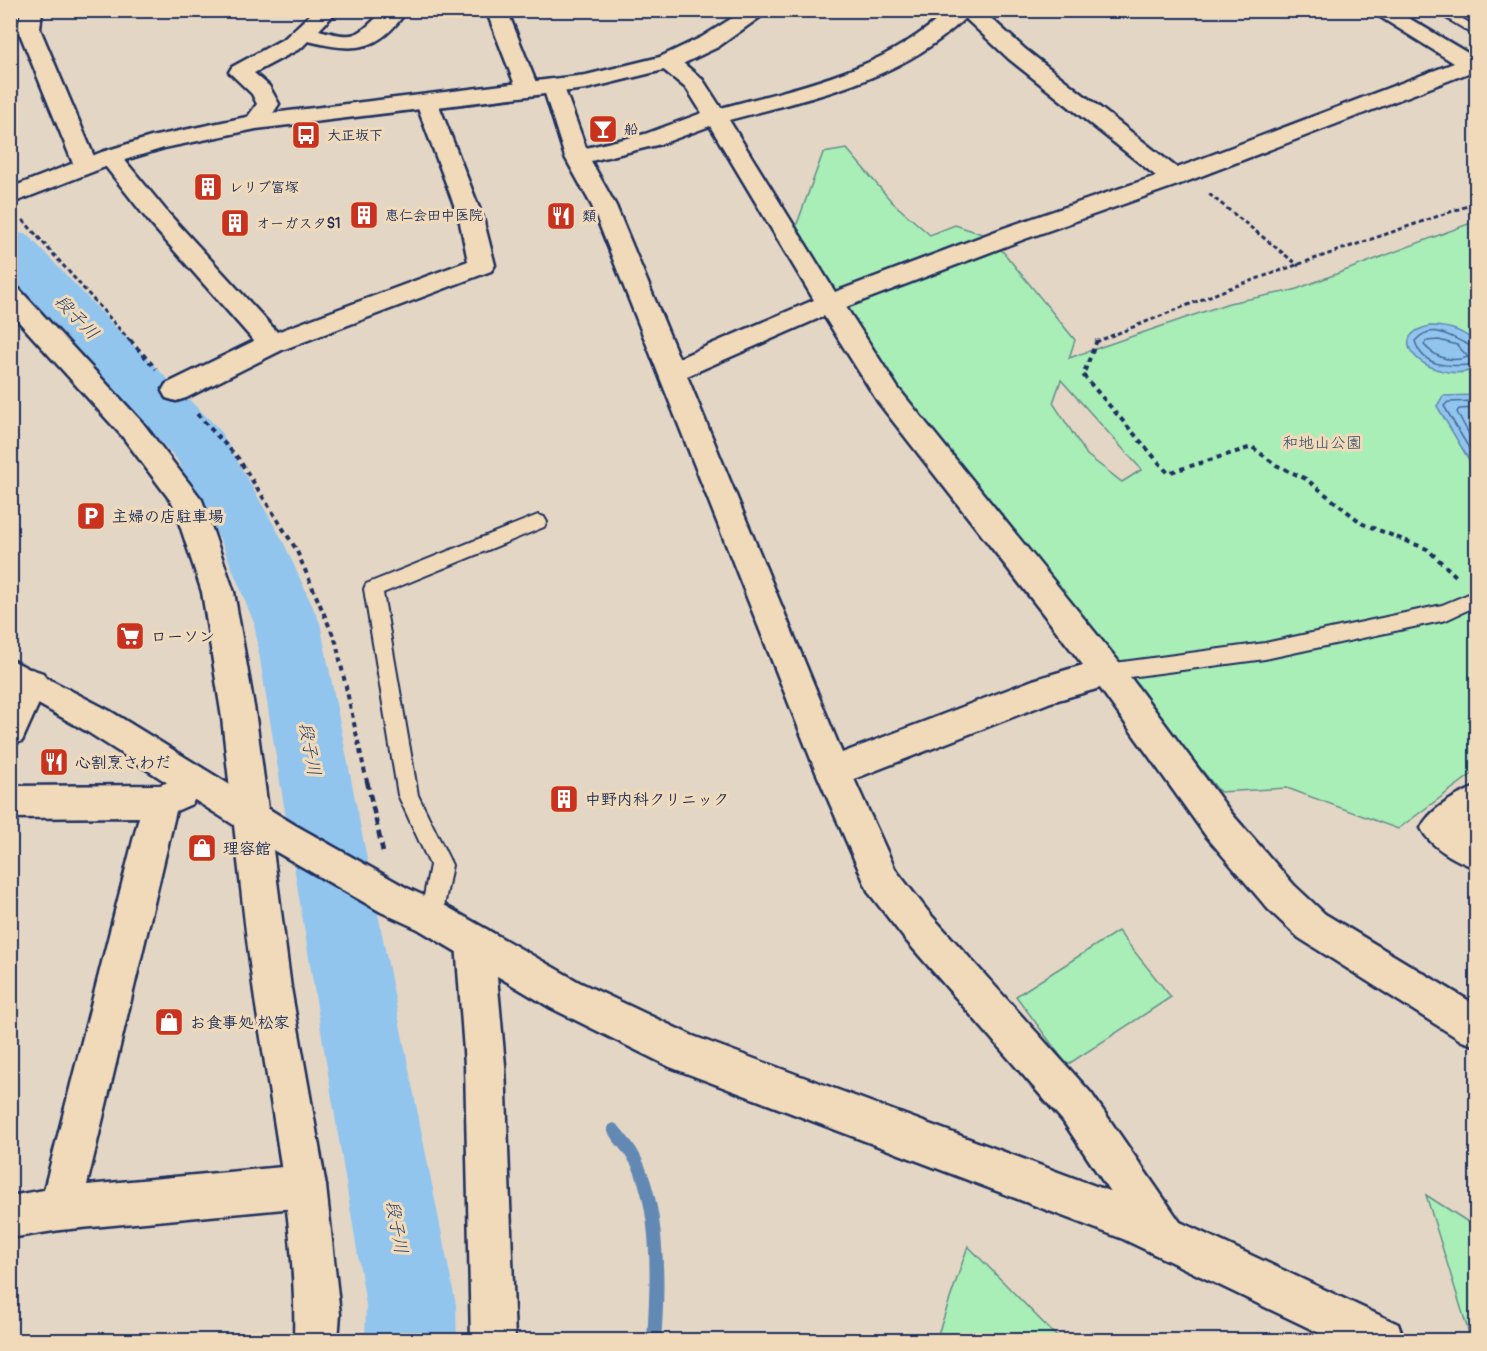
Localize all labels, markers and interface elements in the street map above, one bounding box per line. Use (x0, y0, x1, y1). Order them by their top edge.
bar icon: 船 (587, 113, 619, 145)
bus stop icon: 大正坂下 (290, 119, 322, 151)
place label: 船 (624, 121, 638, 138)
place label: 大正坂下 (327, 127, 383, 144)
building icon: レリブ富塚 (192, 171, 224, 203)
place label: レリブ富塚 (229, 179, 299, 196)
building icon: 恵仁会田中医院 (348, 199, 380, 231)
restaurant icon: 類 (545, 200, 577, 232)
building icon: オーガスタS1 (219, 207, 251, 239)
place label: 恵仁会田中医院 (385, 207, 483, 224)
place label: 類 (582, 208, 596, 225)
place label: オーガスタS1 (256, 215, 340, 232)
water label: 段子川 (50, 290, 104, 345)
park label: 和地山公園 (1282, 433, 1362, 453)
parking icon: 主婦の店駐車場 (75, 500, 107, 532)
place label: 主婦の店駐車場 (112, 507, 224, 527)
supermarket icon: ローソン (114, 620, 146, 652)
place label: ローソン (151, 627, 215, 647)
water label: 段子川 (293, 721, 326, 778)
restaurant icon: 心割烹さわだ (38, 746, 70, 778)
place label: 心割烹さわだ (75, 753, 171, 773)
building icon: 中野内科クリニック (548, 783, 580, 815)
place label: 中野内科クリニック (585, 790, 729, 810)
shop icon: 理容館 (186, 832, 218, 864)
place label: 理容館 (223, 839, 271, 859)
shop icon: お食事処 松家 (153, 1006, 185, 1038)
place label: お食事処 松家 (190, 1013, 289, 1033)
water label: 段子川 (380, 1199, 413, 1256)

